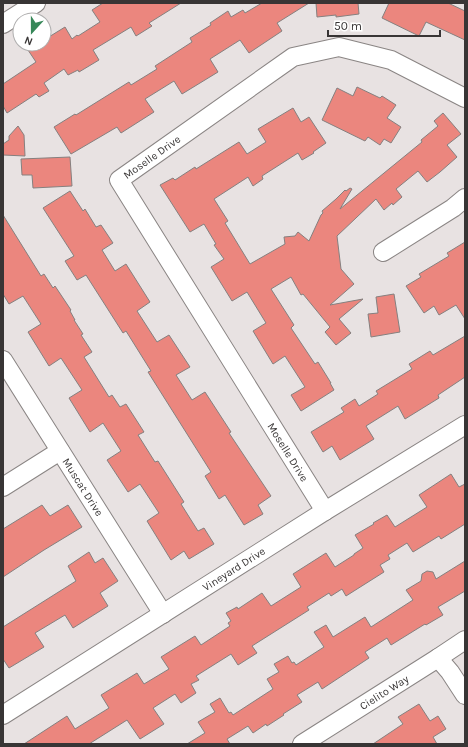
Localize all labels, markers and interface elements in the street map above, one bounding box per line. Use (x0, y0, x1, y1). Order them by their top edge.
north arrow (12, 12, 52, 52)
scale bar (328, 12, 440, 38)
text: 50 m (334, 19, 362, 33)
text: N (23, 33, 35, 48)
street label: Moselle Drive (121, 132, 183, 182)
street label: Moselle Drive (264, 420, 311, 484)
street label: Muscat Drive (59, 456, 106, 519)
street label: Vineyard Drive (200, 544, 268, 594)
street label: Cielito Way (357, 672, 411, 713)

